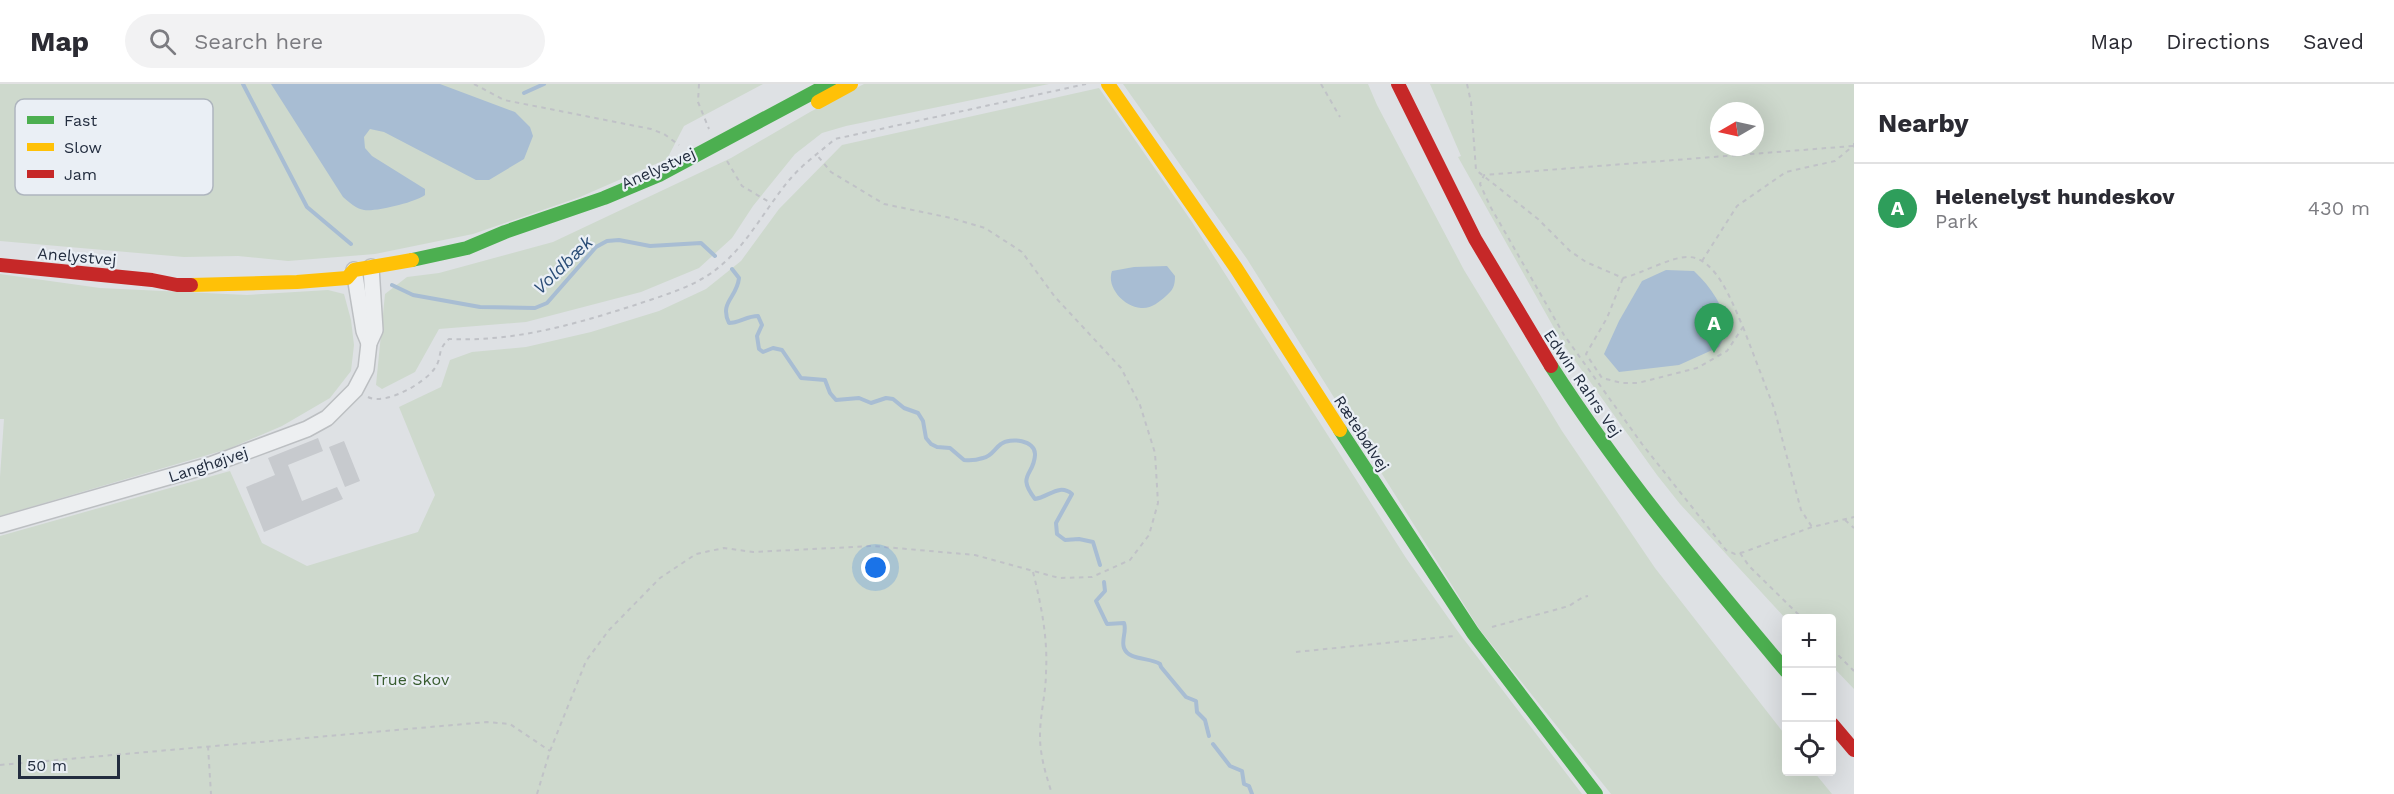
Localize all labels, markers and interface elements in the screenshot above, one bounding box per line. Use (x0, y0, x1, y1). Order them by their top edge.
search box (125, 14, 545, 68)
text: Map (30, 25, 89, 58)
icon: search (146, 25, 179, 58)
text: Search here (194, 29, 323, 54)
text: Map (2090, 29, 2133, 54)
text: Directions (2166, 29, 2270, 54)
text: Saved (2303, 29, 2364, 54)
legend (15, 99, 213, 195)
north arrow (1710, 102, 1764, 156)
text: Nearby (1878, 108, 1969, 138)
text: Fast (64, 111, 97, 130)
text: Slow (64, 138, 102, 157)
street label: Anelystvej (618, 144, 698, 193)
text: Jam (64, 165, 97, 184)
text: Helenelyst hundeskov (1935, 184, 2175, 209)
text: A (1891, 196, 1904, 220)
text: 430 m (2308, 196, 2370, 220)
text: Park (1935, 209, 1978, 233)
water label: Voldbæk (529, 230, 598, 298)
street label: Anelystvej (37, 244, 117, 269)
pin: A (1694, 304, 1734, 353)
street label: Edwin Rahrs Vej (1540, 326, 1625, 440)
street label: Rætebølvej (1330, 392, 1393, 475)
street label: Langhøjvej (166, 443, 250, 486)
your location (861, 553, 890, 582)
map controls (1782, 614, 1836, 776)
button: + (1782, 614, 1836, 668)
button: − (1782, 668, 1836, 722)
park label: True Skov (373, 670, 450, 689)
button: locate (1782, 722, 1836, 776)
scale bar (18, 752, 120, 780)
text: 50 m (27, 756, 67, 775)

